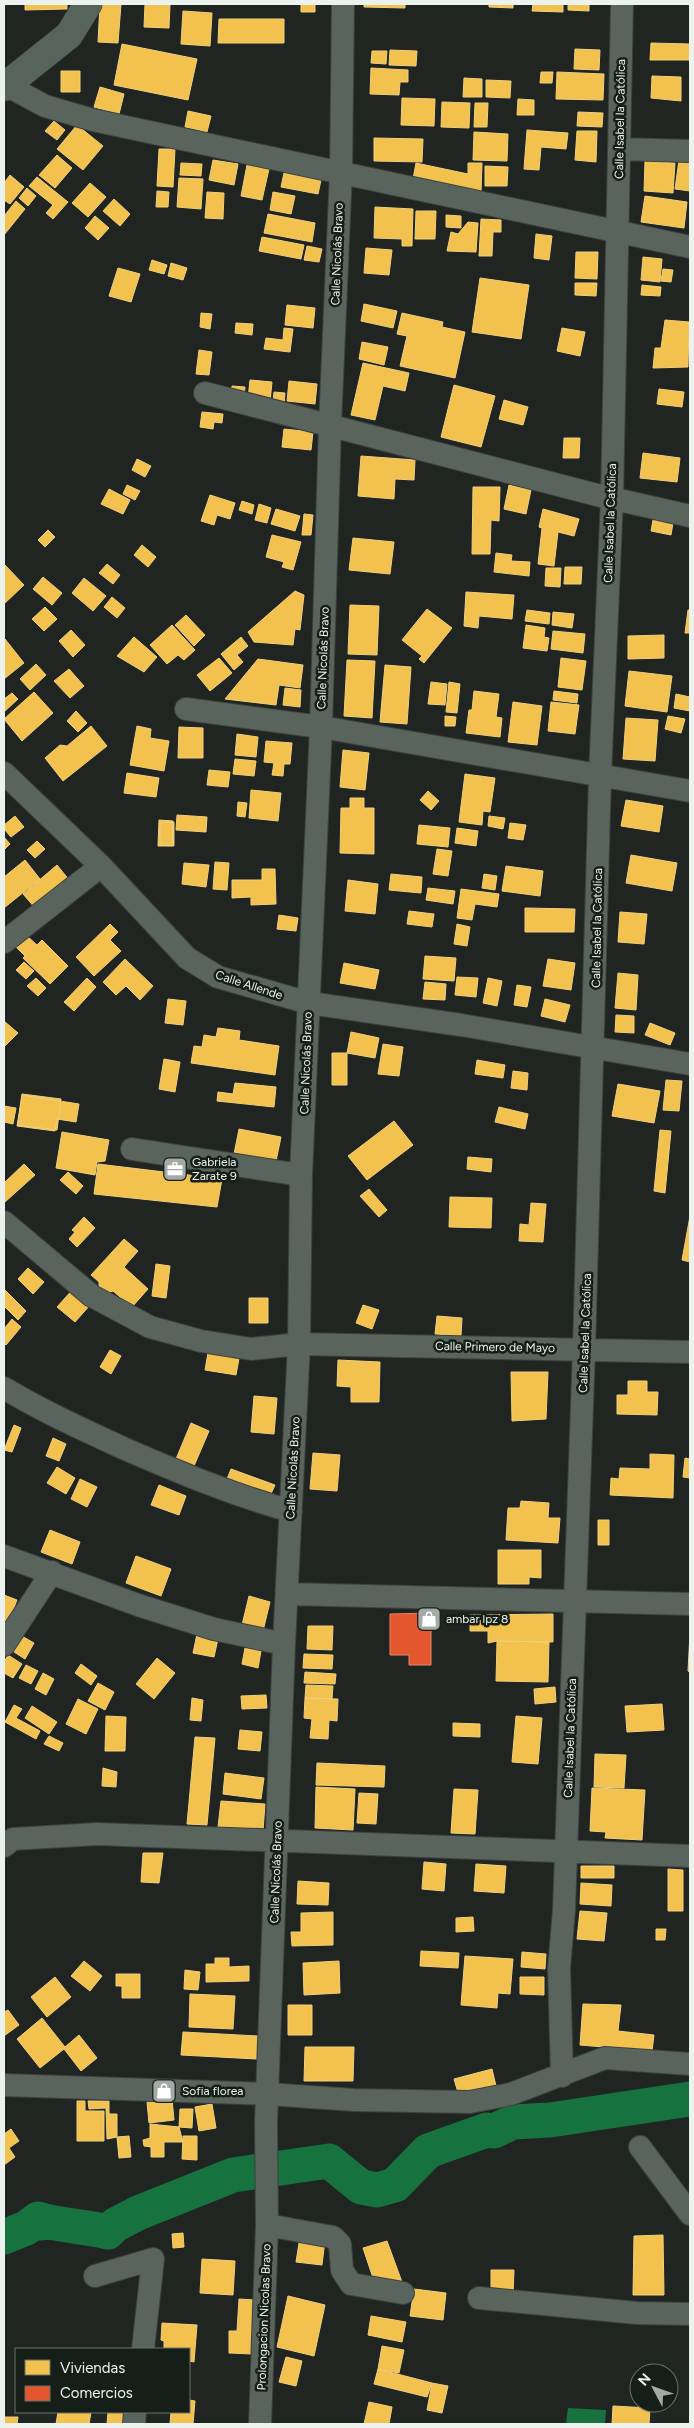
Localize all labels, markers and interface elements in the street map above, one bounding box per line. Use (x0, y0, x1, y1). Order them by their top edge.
street label: Calle Isabel la Católica (612, 59, 628, 179)
street label: Calle Nicolás Bravo (328, 202, 346, 306)
street label: Calle Isabel la Católica (601, 463, 619, 583)
street label: Calle Nicolás Bravo (314, 606, 332, 710)
street label: Calle Isabel la Católica (589, 868, 605, 988)
street label: Calle Allende (214, 968, 285, 1003)
street label: Calle Nicolás Bravo (297, 1011, 315, 1115)
place label: Gabriela Zarate 9 (192, 1155, 237, 1183)
office icon: Gabriela Zarate 9 (162, 1156, 188, 1182)
street label: Calle Isabel la Católica (576, 1273, 594, 1393)
street label: Calle Primero de Mayo (435, 1339, 555, 1355)
street label: Calle Nicolás Bravo (283, 1416, 303, 1520)
shop icon: ambar lpz 8 (416, 1606, 442, 1632)
place label: ambar lpz 8 (446, 1612, 508, 1626)
street label: Calle Isabel la Católica (561, 1678, 579, 1798)
street label: Calle Nicolás Bravo (267, 1820, 285, 1924)
shop icon: Sofia florea (151, 2078, 177, 2104)
place label: Sofia florea (182, 2084, 243, 2098)
street label: Prolongacion Nicolas Bravo (254, 2243, 274, 2390)
legend (15, 2348, 190, 2413)
text: Viviendas (60, 2359, 125, 2377)
north arrow (629, 2363, 679, 2413)
text: N (635, 2370, 655, 2389)
text: Comercios (60, 2384, 133, 2402)

